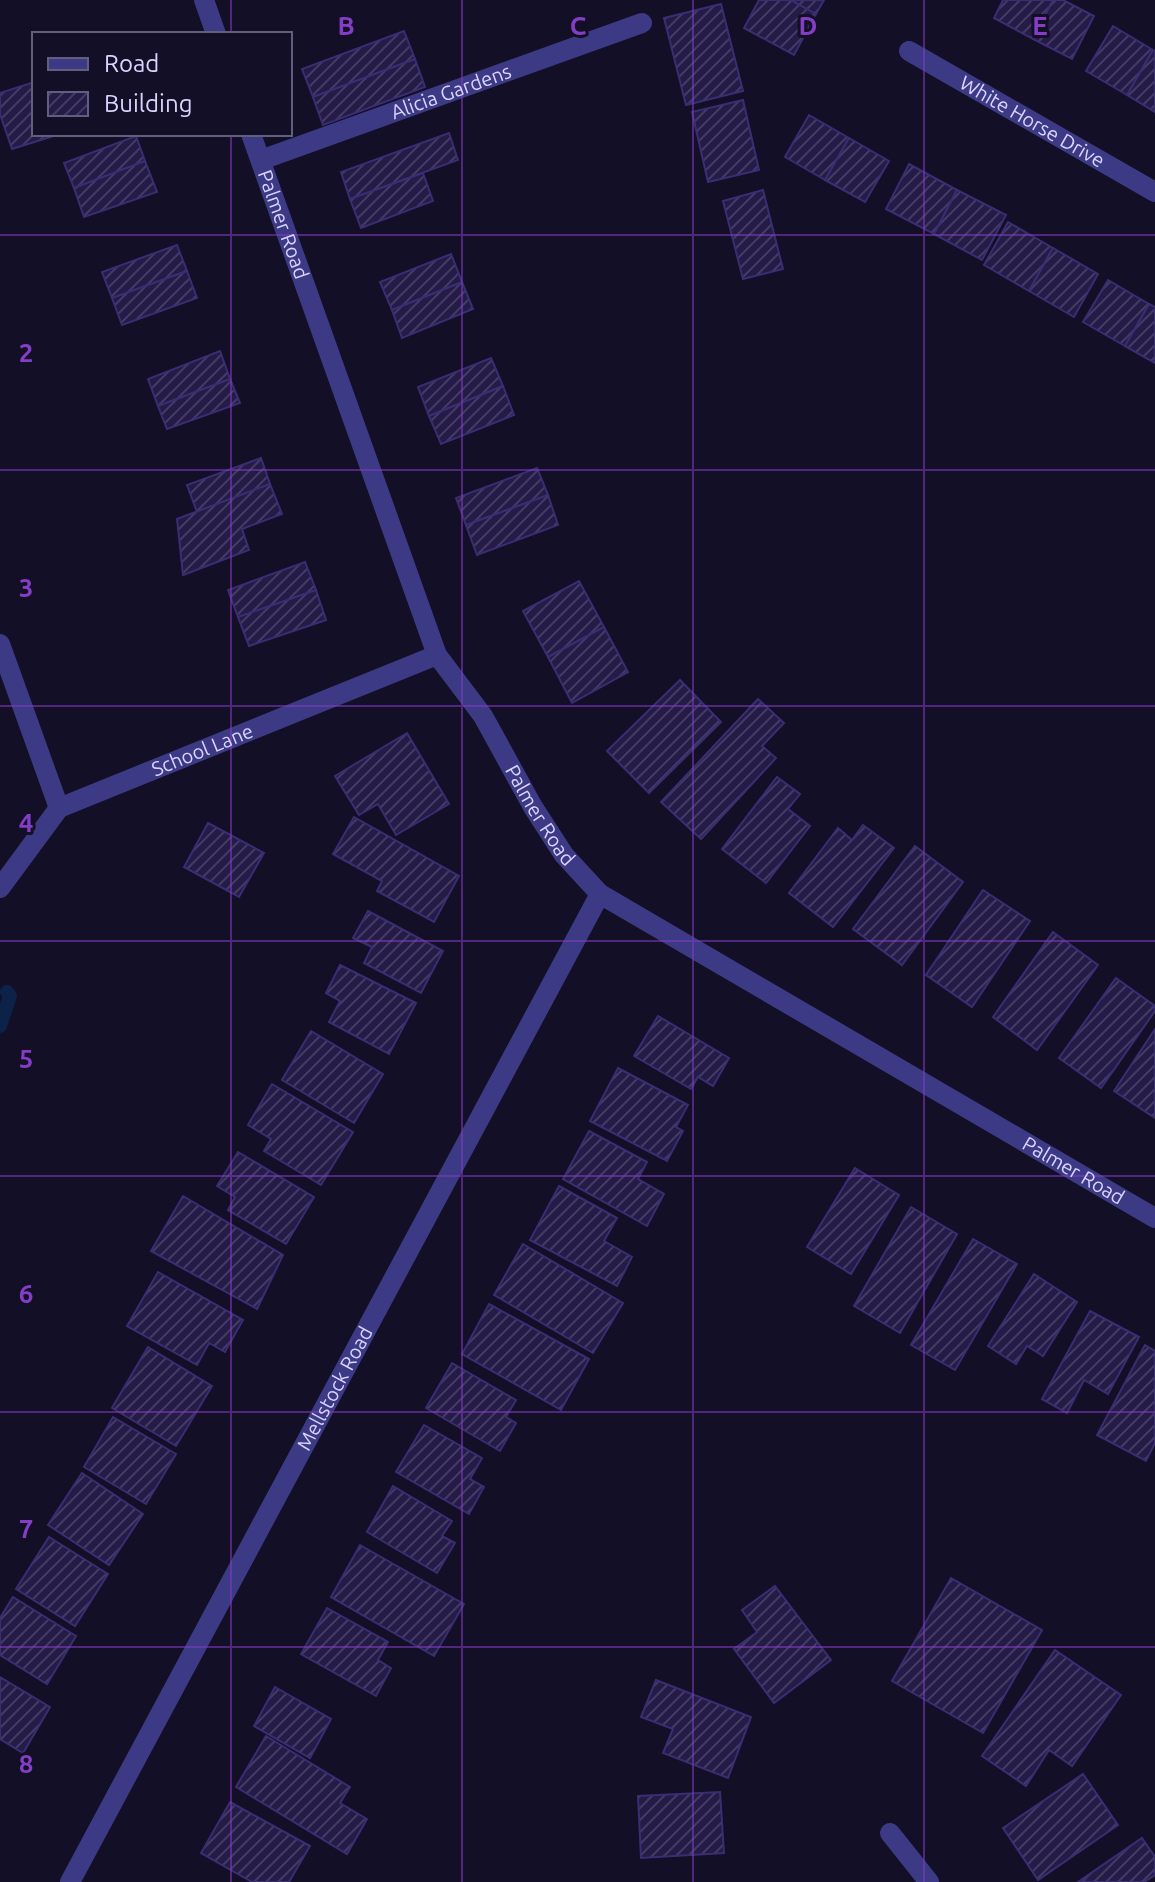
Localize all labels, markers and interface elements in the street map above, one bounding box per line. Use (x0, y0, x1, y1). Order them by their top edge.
text: B (337, 11, 355, 40)
text: C (570, 11, 587, 40)
text: D (799, 11, 817, 40)
text: E (1032, 11, 1048, 40)
legend (32, 32, 292, 136)
text: Road (104, 50, 159, 77)
street label: Alicia Gardens (388, 59, 514, 123)
street label: White Horse Drive (956, 71, 1109, 172)
text: Building (104, 90, 192, 117)
street label: Palmer Road (254, 167, 314, 282)
text: 2 (19, 338, 33, 367)
text: 3 (19, 573, 33, 602)
street label: School Lane (148, 719, 256, 780)
street label: Palmer Road (501, 761, 580, 870)
text: 4 (19, 808, 33, 837)
text: 5 (19, 1044, 33, 1073)
street label: Palmer Road (1019, 1131, 1129, 1209)
text: 6 (19, 1279, 33, 1308)
street label: Mellstock Road (292, 1322, 377, 1454)
text: 7 (19, 1514, 33, 1543)
text: 8 (19, 1749, 33, 1778)

